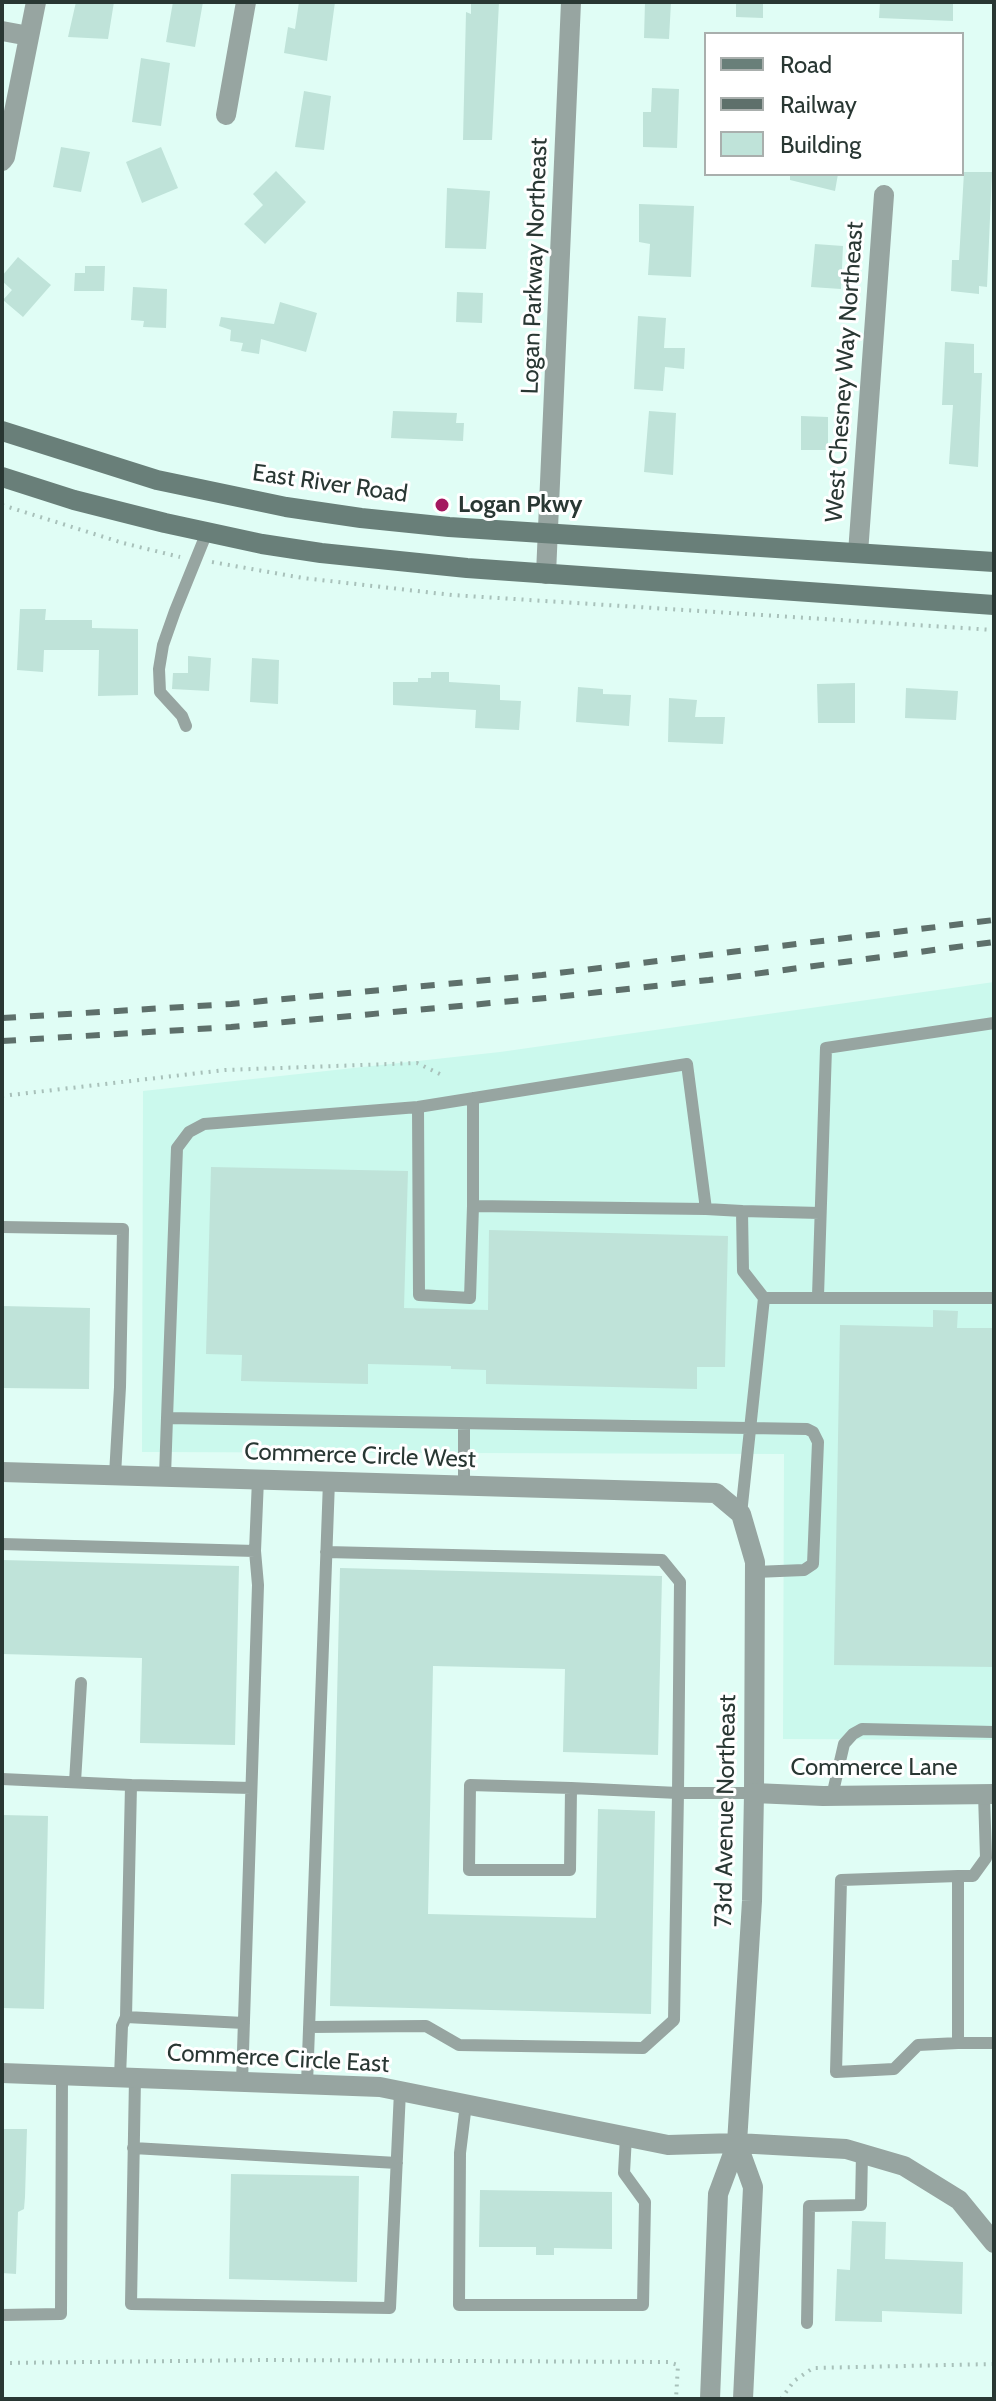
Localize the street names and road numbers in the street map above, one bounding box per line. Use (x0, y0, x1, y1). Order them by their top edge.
street label: Logan Parkway Northeast (516, 137, 554, 395)
street label: West Chesney Way Northeast (820, 221, 870, 523)
street label: East River Road (250, 459, 410, 509)
street label: Commerce Circle West (244, 1438, 476, 1474)
street label: 73rd Avenue Northeast (710, 1694, 742, 1928)
street label: Commerce Lane (791, 1754, 957, 1782)
street label: Commerce Circle East (166, 2039, 390, 2079)

